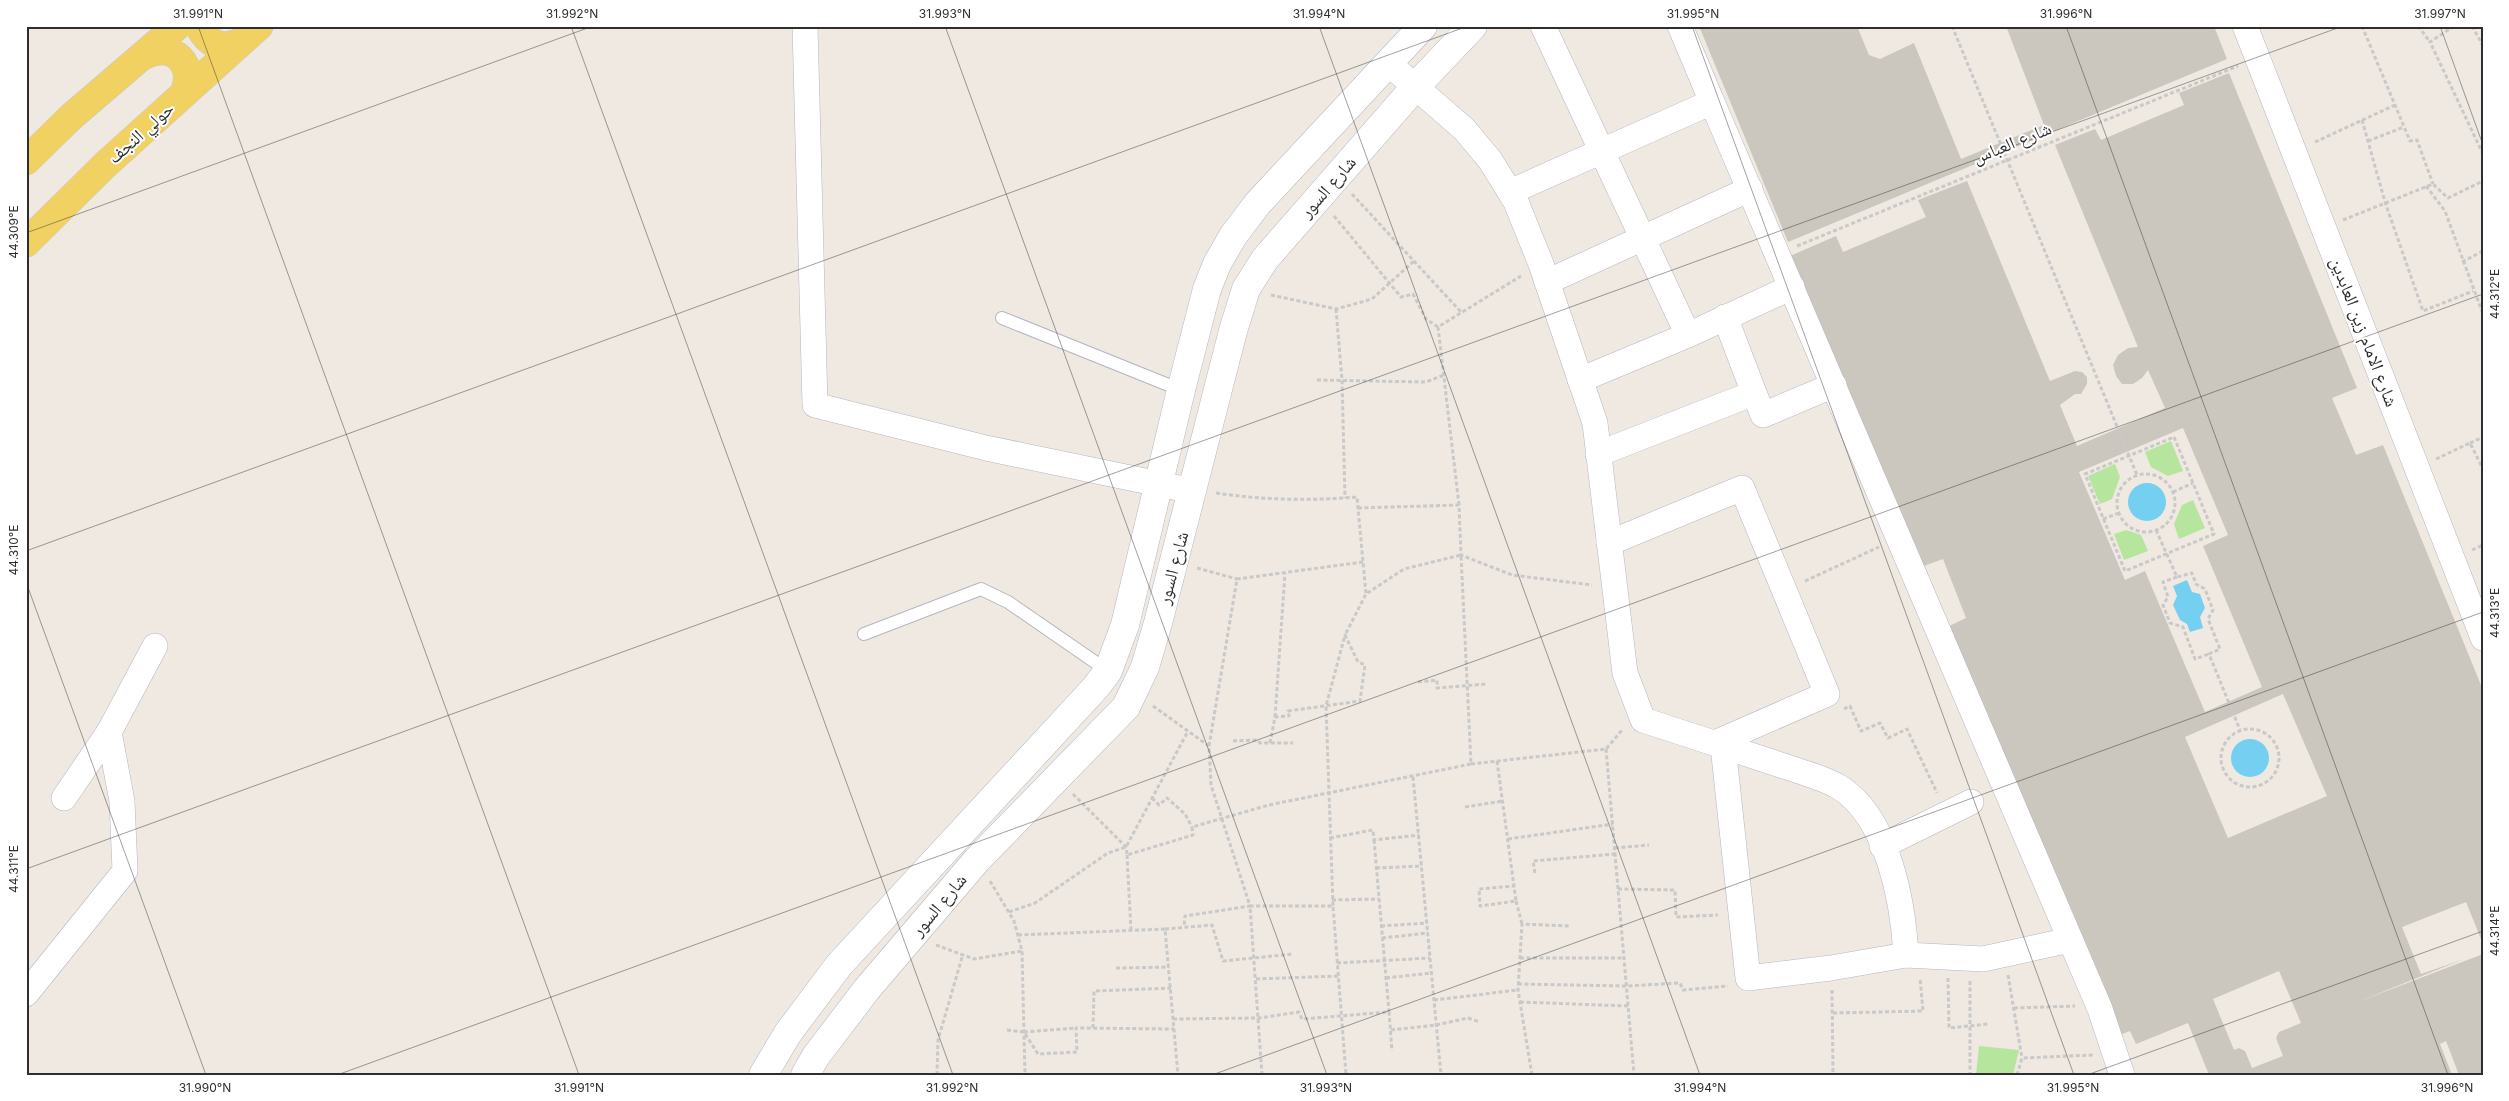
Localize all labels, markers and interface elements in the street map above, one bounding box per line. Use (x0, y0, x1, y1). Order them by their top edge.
text: 31.991°N (173, 6, 223, 21)
text: 31.992°N (546, 6, 598, 21)
text: 31.993°N (919, 6, 971, 21)
text: 31.994°N (1293, 6, 1345, 21)
text: 31.995°N (1667, 6, 1719, 21)
text: 31.996°N (2040, 6, 2092, 21)
text: 31.997°N (2414, 6, 2466, 21)
street label: حولي النجف (103, 98, 181, 171)
street label: شارع العباس (1969, 117, 2055, 169)
street label: شارع السور (1295, 152, 1361, 223)
text: 44.309°E (6, 205, 21, 259)
street label: شارع الامام زين العابدين (2324, 254, 2403, 410)
text: 44.312°E (2487, 269, 2502, 319)
text: 44.310°E (6, 525, 21, 575)
street label: شارع السور (1152, 529, 1193, 608)
text: 44.313°E (2487, 588, 2502, 638)
text: 44.311°E (6, 845, 21, 893)
street label: شارع السور (906, 869, 971, 941)
text: 44.314°E (2487, 906, 2502, 956)
text: 31.990°N (179, 1080, 231, 1095)
text: 31.991°N (554, 1080, 604, 1095)
text: 31.992°N (926, 1080, 978, 1095)
text: 31.993°N (1300, 1080, 1352, 1095)
text: 31.994°N (1674, 1080, 1726, 1095)
text: 31.995°N (2047, 1080, 2099, 1095)
text: 31.996°N (2421, 1080, 2473, 1095)

